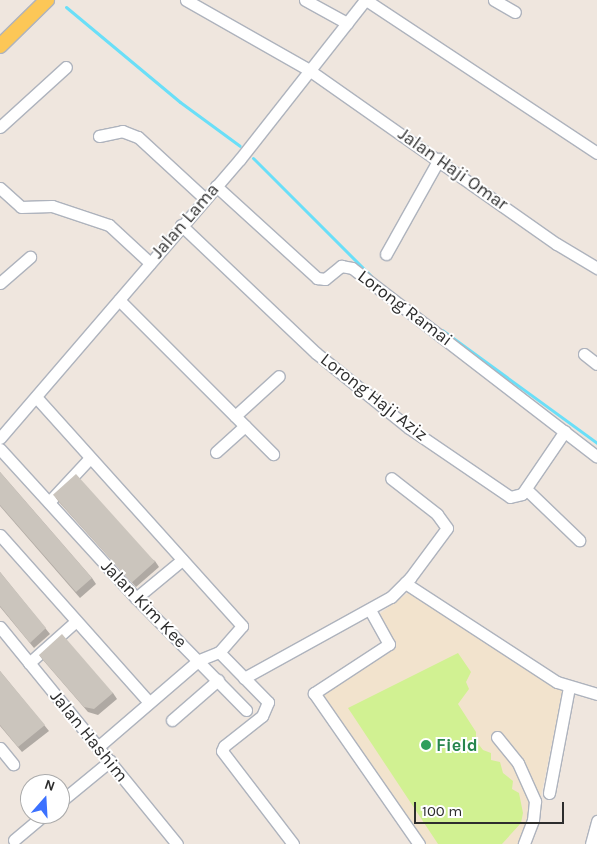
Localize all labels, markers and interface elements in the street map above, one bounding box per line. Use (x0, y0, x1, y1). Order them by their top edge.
street label: Jalan Haji Omar (394, 123, 512, 215)
street label: Jalan Lama (147, 179, 223, 263)
street label: Lorong Ramai (353, 265, 457, 351)
street label: Lorong Haji Aziz (316, 349, 432, 445)
street label: Jalan Kim Kee (97, 555, 191, 653)
street label: Jalan Hashim (45, 686, 133, 786)
place label: Field (436, 734, 478, 756)
marker: Field (420, 739, 432, 751)
north arrow (20, 774, 70, 824)
text: N (42, 776, 57, 795)
scale bar (417, 792, 567, 824)
text: 100 m (422, 802, 462, 820)

